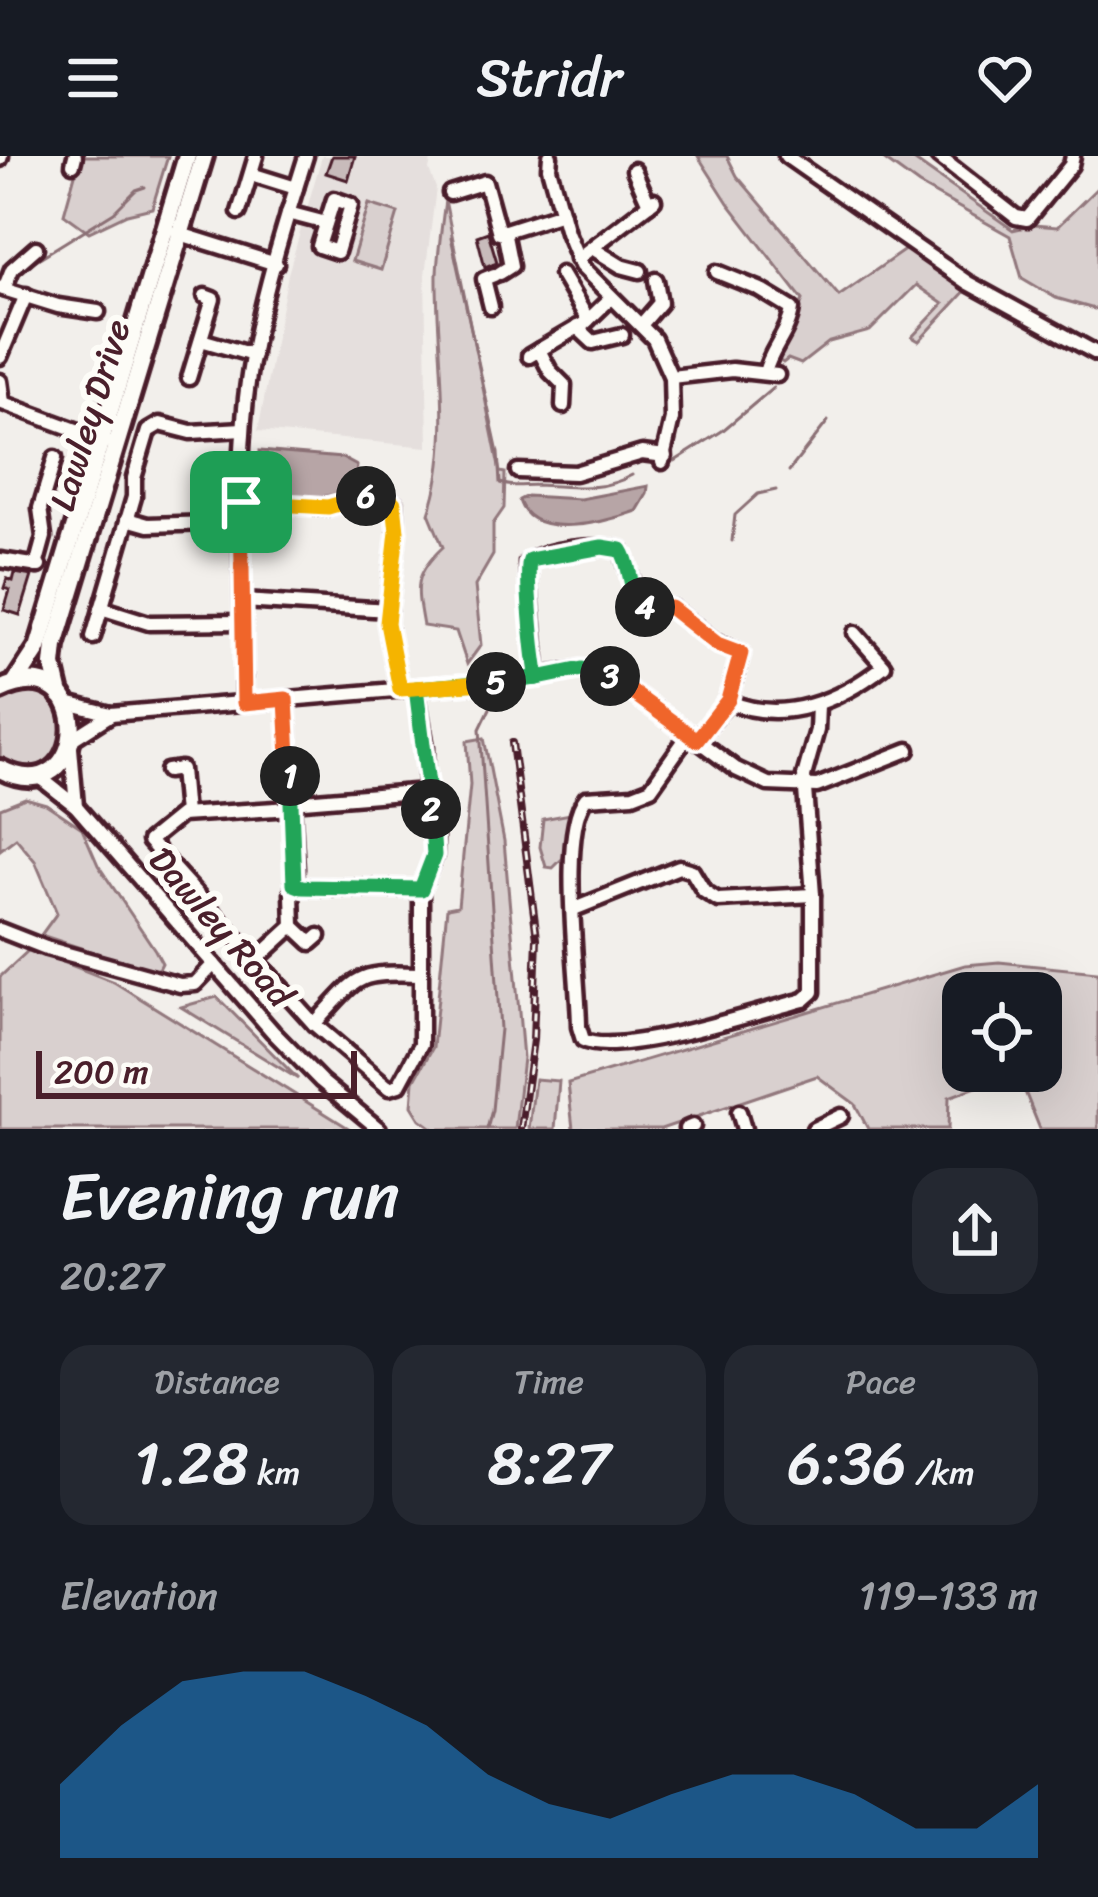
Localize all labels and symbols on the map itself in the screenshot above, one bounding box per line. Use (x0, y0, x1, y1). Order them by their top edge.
street label: Lawley Drive (31, 311, 149, 519)
pin (190, 451, 292, 553)
pin: 6 (336, 466, 396, 526)
pin: 4 (615, 577, 675, 637)
pin: 3 (580, 646, 640, 706)
pin: 5 (466, 652, 526, 712)
pin: 1 (260, 746, 320, 806)
pin: 2 (401, 779, 461, 839)
street label: Dawley Road (132, 831, 312, 1025)
scale bar (36, 1045, 357, 1098)

